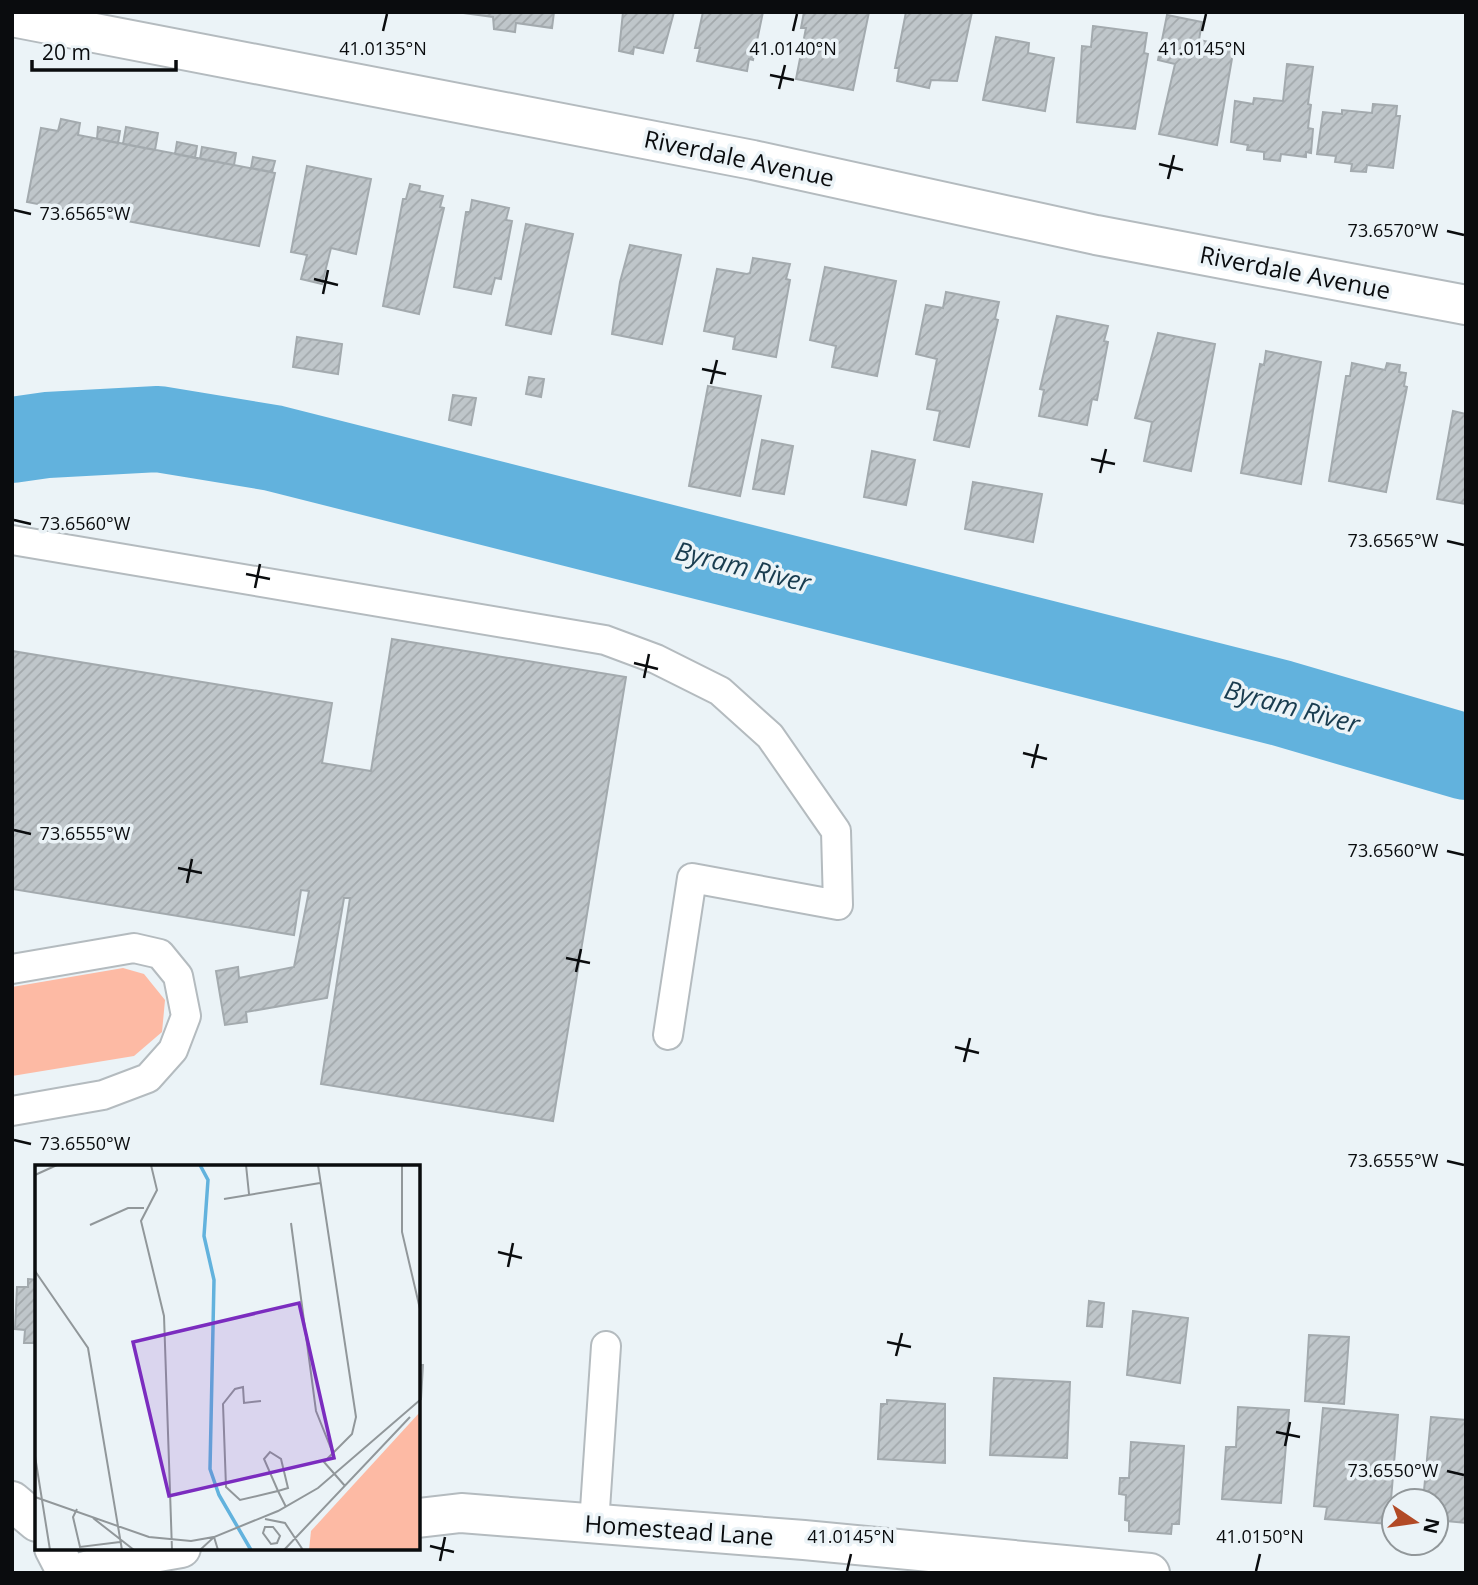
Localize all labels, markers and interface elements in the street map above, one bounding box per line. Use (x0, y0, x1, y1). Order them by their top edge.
scale bar (32, 28, 175, 72)
text: 41.0135°N (339, 36, 427, 60)
text: 41.0140°N (749, 36, 837, 60)
text: 41.0145°N (1158, 36, 1246, 60)
text: 20 m (42, 38, 91, 66)
street label: Riverdale Avenue (641, 121, 837, 194)
text: 73.6565°W (40, 201, 131, 225)
text: 73.6570°W (1348, 218, 1439, 242)
street label: Riverdale Avenue (1197, 237, 1393, 306)
text: 73.6560°W (40, 511, 131, 535)
text: 73.6565°W (1348, 528, 1439, 552)
water label: Byram River (672, 532, 817, 601)
water label: Byram River (1221, 671, 1366, 742)
text: 73.6555°W (40, 821, 131, 845)
text: 73.6560°W (1348, 838, 1439, 862)
text: 73.6550°W (40, 1131, 131, 1155)
text: 73.6555°W (1348, 1148, 1439, 1172)
inset map (35, 1165, 420, 1550)
text: 73.6550°W (1348, 1458, 1439, 1482)
north arrow (1380, 1487, 1450, 1557)
street label: Homestead Lane (583, 1506, 775, 1553)
text: N (1417, 1515, 1446, 1536)
text: 41.0145°N (807, 1524, 895, 1548)
text: 41.0150°N (1216, 1524, 1304, 1548)

